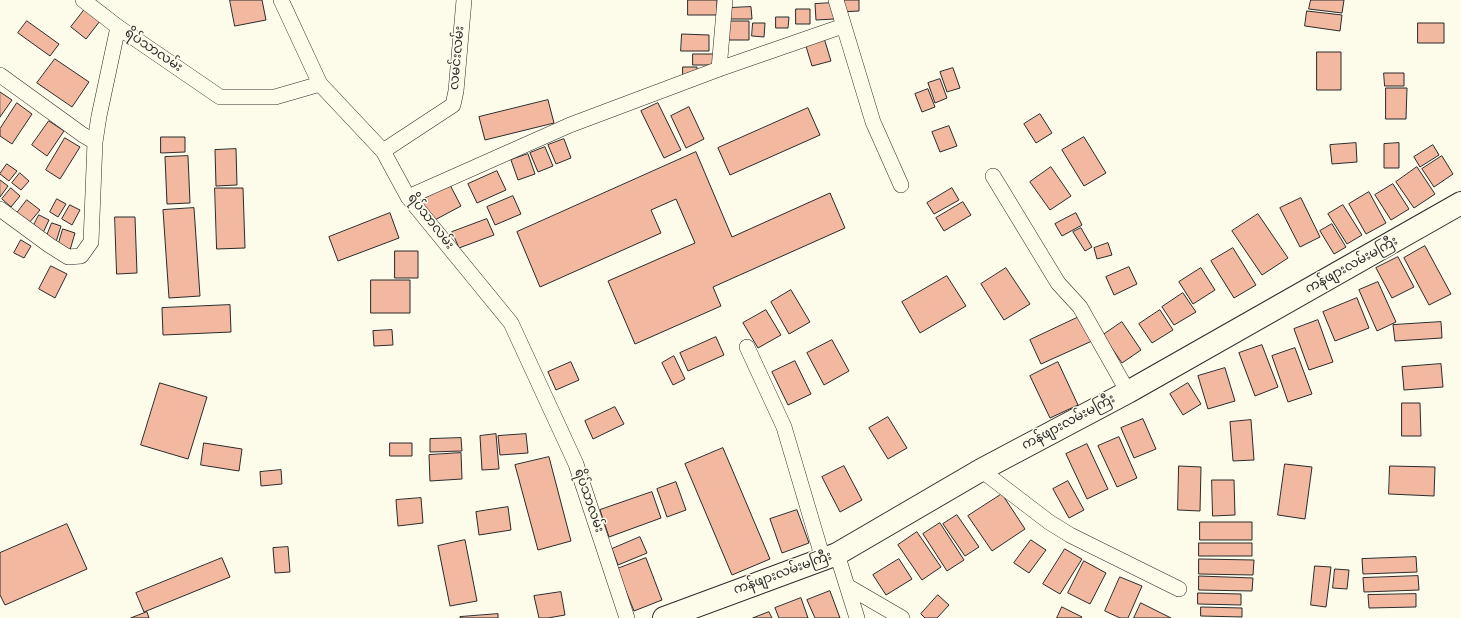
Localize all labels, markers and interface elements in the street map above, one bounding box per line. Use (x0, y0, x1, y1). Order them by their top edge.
street label: လမင်းလမ်း (447, 25, 469, 91)
street label: ရိပ်သာလမ်း (121, 26, 185, 76)
street label: ရိပ်သာလမ်း (403, 191, 457, 253)
street label: ကန်ဖျားလမ်းမကြီး (1303, 234, 1401, 298)
street label: ကန်ဖျားလမ်းမကြီး (1020, 392, 1118, 454)
street label: ရိပ်သာလမ်း (570, 467, 606, 535)
street label: ကန်ဖျားလမ်းမကြီး (732, 549, 834, 599)

